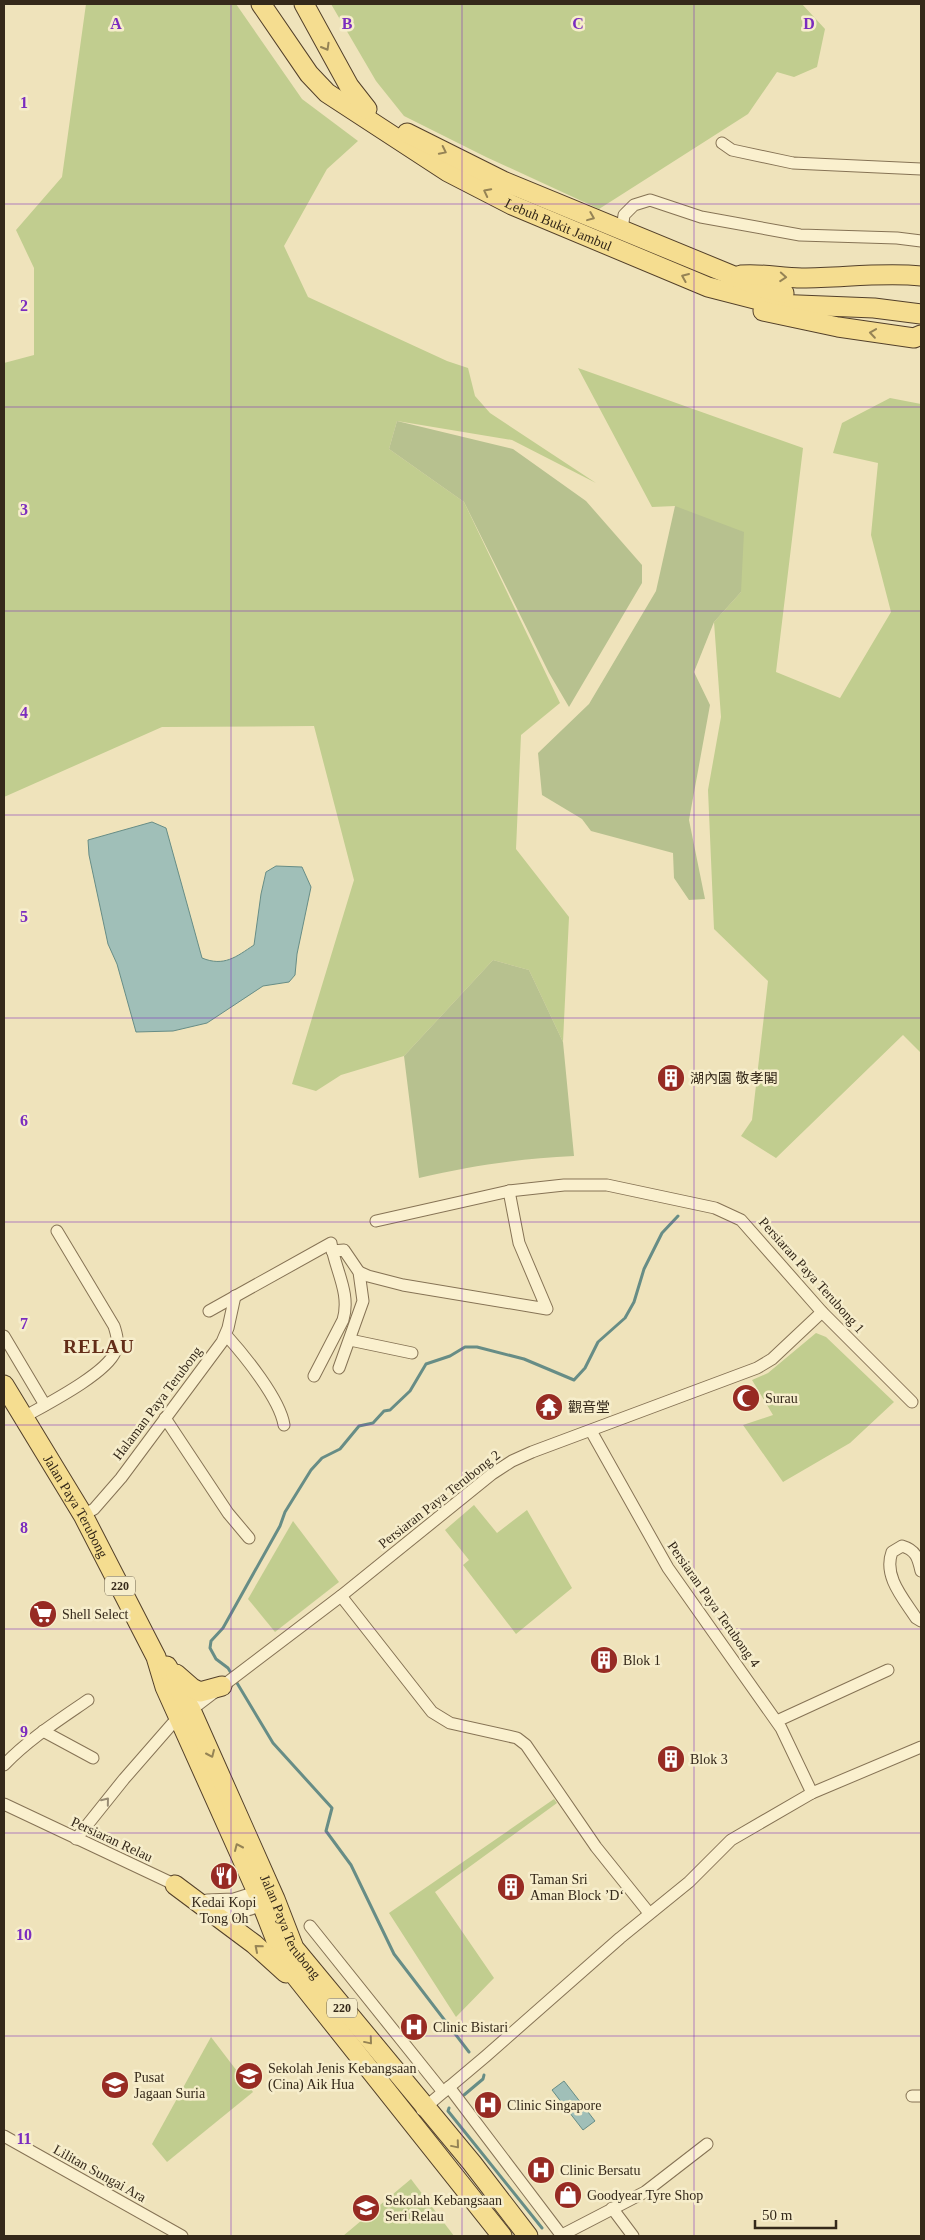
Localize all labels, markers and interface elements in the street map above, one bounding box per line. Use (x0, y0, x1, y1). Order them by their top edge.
text: A (110, 15, 122, 32)
text: B (342, 15, 353, 32)
text: C (572, 15, 584, 32)
text: D (803, 15, 815, 32)
one-way arrow (320, 41, 330, 50)
text: 1 (20, 94, 28, 111)
one-way arrow (438, 145, 447, 156)
one-way arrow (483, 188, 492, 198)
street label: Lebuh Bukit Jambul (502, 196, 614, 254)
one-way arrow (587, 212, 595, 222)
one-way arrow (779, 271, 787, 282)
one-way arrow (681, 272, 690, 283)
text: 2 (20, 297, 28, 314)
one-way arrow (869, 328, 878, 338)
text: 3 (20, 501, 28, 518)
text: 4 (20, 704, 28, 721)
text: 5 (20, 908, 28, 925)
building icon: 湖內園 敬孝閣 (656, 1063, 686, 1093)
place label: 湖內園 敬孝閣 (690, 1071, 778, 1086)
text: 6 (20, 1112, 28, 1129)
street label: Persiaran Paya Terubong 1 (756, 1215, 867, 1336)
text: 7 (20, 1315, 28, 1332)
district label: RELAU (63, 1336, 135, 1357)
street label: Halaman Paya Terubong (110, 1344, 205, 1463)
mosque icon: Surau (731, 1383, 761, 1413)
place label: Surau (765, 1391, 798, 1406)
temple icon: 觀音堂 (534, 1392, 564, 1422)
place label: 觀音堂 (568, 1399, 610, 1415)
street label: Persiaran Paya Terubong 2 (376, 1447, 503, 1551)
street label: Jalan Paya Terubong (40, 1452, 111, 1560)
text: 8 (20, 1519, 28, 1536)
street label: Persiaran Paya Terubong 4 (664, 1539, 763, 1670)
road number: 220 (105, 1576, 135, 1595)
supermarket icon: Shell Select (28, 1599, 58, 1629)
place label: Shell Select (62, 1607, 129, 1622)
building icon: Blok 1 (589, 1645, 619, 1675)
place label: Blok 1 (623, 1653, 661, 1668)
text: 9 (20, 1723, 28, 1740)
building icon: Blok 3 (656, 1744, 686, 1774)
one-way arrow (205, 1749, 216, 1758)
place label: Blok 3 (690, 1752, 728, 1767)
one-way arrow (101, 1798, 109, 1807)
street label: Persiaran Relau (69, 1814, 155, 1865)
one-way arrow (233, 1843, 244, 1852)
restaurant icon: Kedai Kopi Tong Oh (209, 1861, 239, 1891)
street label: Jalan Paya Terubong (257, 1872, 323, 1982)
building icon: Taman Sri Aman Block ’D‘ (496, 1872, 526, 1902)
place label: Taman Sri Aman Block ’D‘ (530, 1872, 624, 1903)
place label: Kedai Kopi Tong Oh (192, 1895, 257, 1926)
text: 10 (16, 1926, 32, 1943)
one-way arrow (255, 1945, 264, 1954)
road number: 220 (327, 1999, 357, 2018)
hospital icon: Clinic Bistari (399, 2012, 429, 2042)
place label: Clinic Bistari (433, 2020, 508, 2035)
one-way arrow (363, 2035, 372, 2044)
school or university icon: Sekolah Jenis Kebangsaan (Cina) Aik Hua (234, 2061, 264, 2091)
place label: Sekolah Jenis Kebangsaan (Cina) Aik Hua (268, 2061, 417, 2093)
school or university icon: Pusat Jagaan Suria (100, 2070, 130, 2100)
place label: Pusat Jagaan Suria (134, 2070, 206, 2101)
hospital icon: Clinic Singapore (473, 2090, 503, 2120)
place label: Clinic Singapore (507, 2098, 602, 2113)
text: 11 (16, 2130, 32, 2147)
one-way arrow (451, 2139, 459, 2148)
street label: Lilitan Sungai Ara (51, 2142, 149, 2205)
hospital icon: Clinic Bersatu (526, 2155, 556, 2185)
place label: Clinic Bersatu (560, 2163, 641, 2178)
shop icon: Goodyear Tyre Shop (553, 2180, 583, 2210)
place label: Goodyear Tyre Shop (587, 2188, 703, 2203)
school or university icon: Sekolah Kebangsaan Seri Relau (351, 2193, 381, 2223)
place label: Sekolah Kebangsaan Seri Relau (385, 2193, 502, 2224)
scale bar (755, 2198, 836, 2230)
text: 50 m (762, 2207, 793, 2223)

